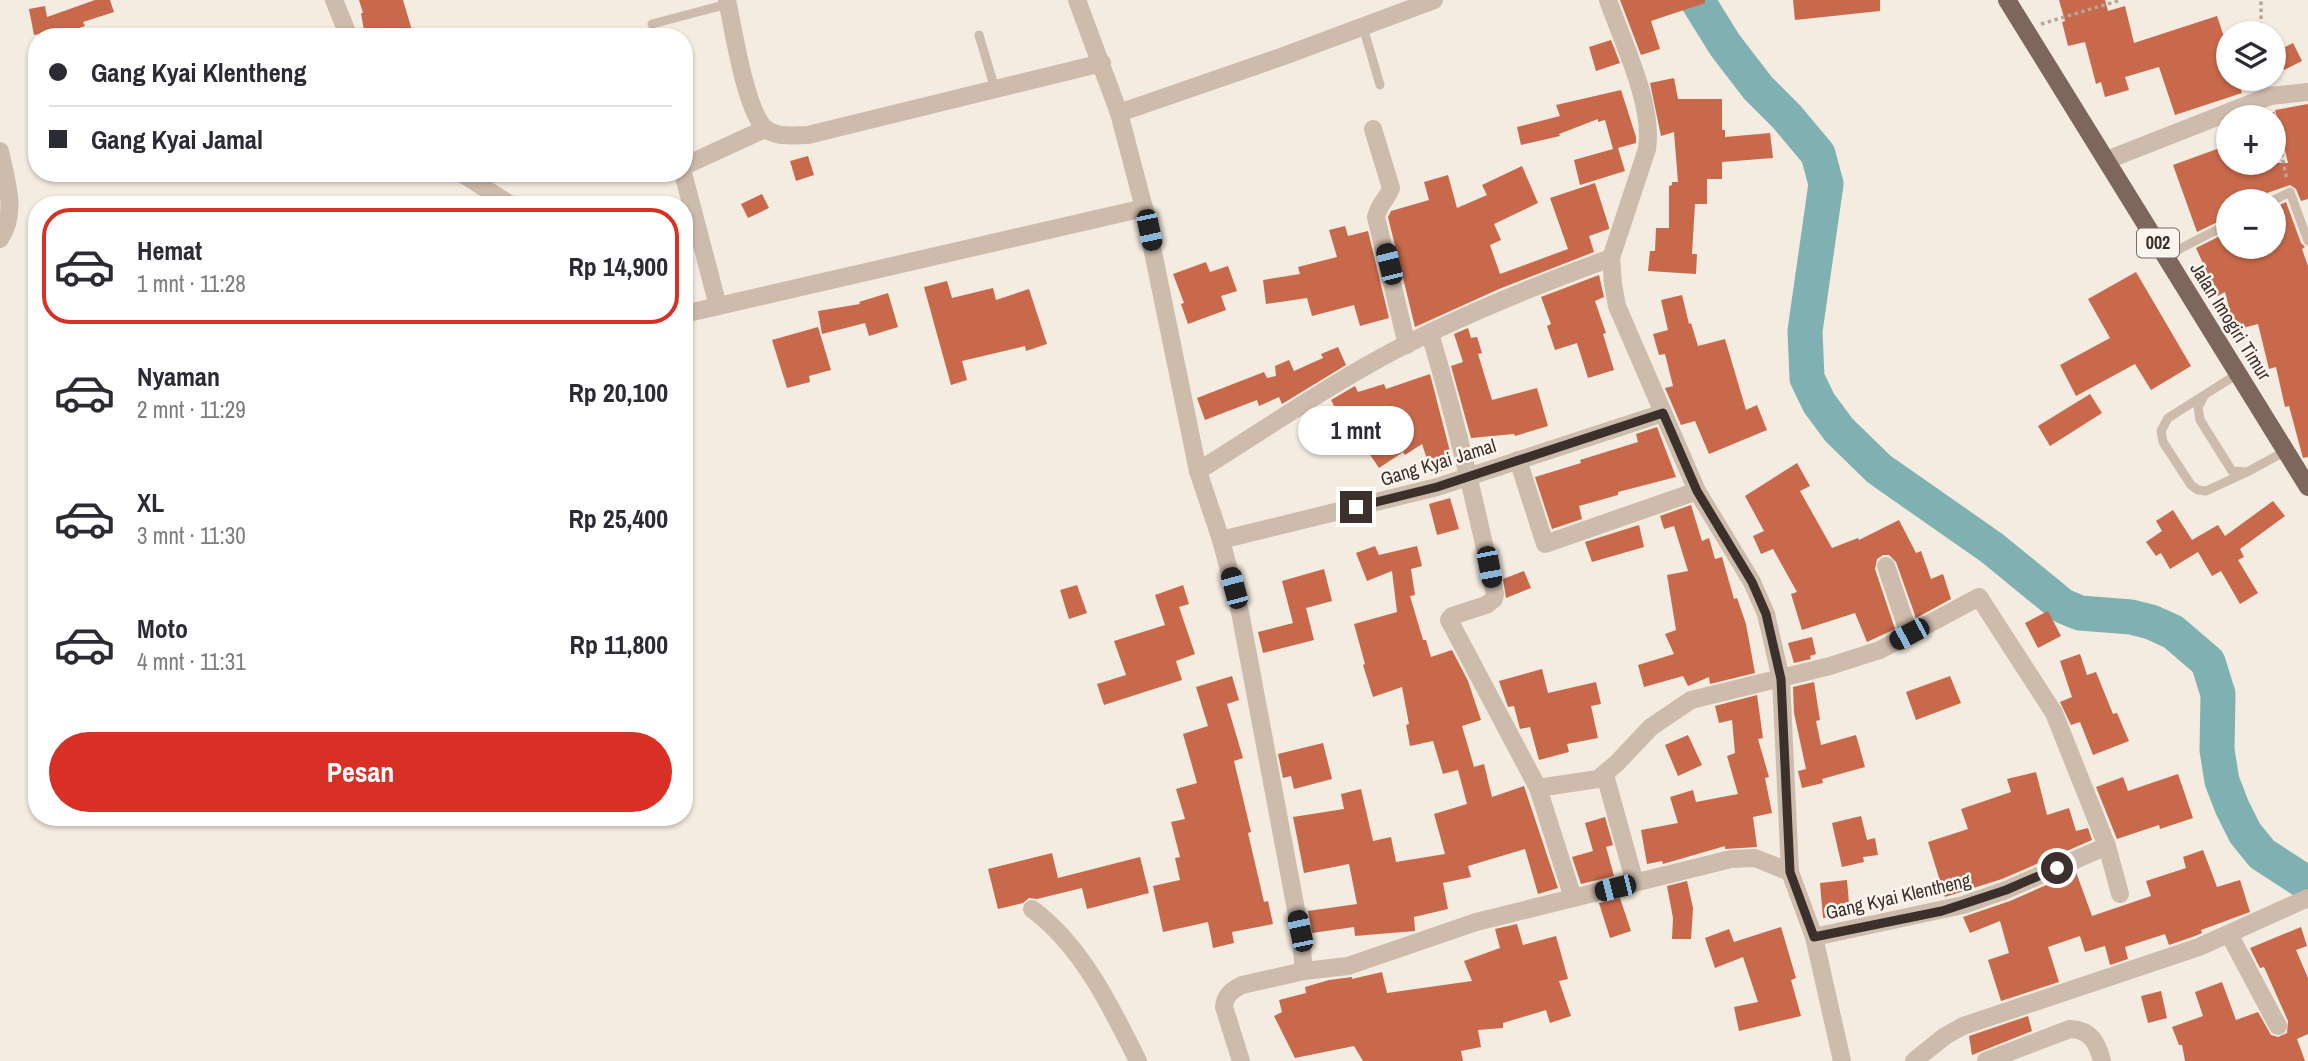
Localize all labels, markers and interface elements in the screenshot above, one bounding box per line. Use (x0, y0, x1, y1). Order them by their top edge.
map controls (2216, 21, 2286, 259)
button: layers (2216, 21, 2286, 91)
text: Gang Kyai Klentheng (91, 55, 307, 90)
button: + (2216, 105, 2286, 175)
text: Gang Kyai Jamal (91, 122, 263, 157)
button: − (2216, 189, 2286, 259)
car (1135, 207, 1164, 253)
road number: 002 (2137, 229, 2179, 258)
text: Hemat (137, 233, 202, 268)
icon: car (53, 235, 116, 298)
car (1374, 241, 1405, 287)
text: Rp 14,900 (568, 249, 668, 284)
street label: Jalan Imogiri Timur (2184, 257, 2278, 386)
text: 1 mnt · 11:28 (137, 268, 246, 299)
text: Nyaman (137, 359, 220, 394)
icon: car (53, 361, 116, 424)
text: Rp 20,100 (568, 375, 668, 410)
text: 2 mnt · 11:29 (137, 394, 246, 425)
callout: 1 mnt (1298, 406, 1414, 454)
text: 1 mnt (1331, 415, 1381, 446)
street label: Gang Kyai Jamal (1377, 432, 1499, 492)
text: XL (137, 485, 164, 520)
icon: car (53, 487, 116, 550)
route end (1340, 491, 1372, 523)
text: Rp 25,400 (568, 501, 668, 536)
text: 3 mnt · 11:30 (137, 520, 246, 551)
car (1475, 544, 1504, 590)
car (1219, 565, 1250, 611)
text: Moto (137, 611, 188, 646)
icon: car (53, 613, 116, 676)
car (1886, 615, 1933, 653)
text: Rp 11,800 (570, 627, 668, 662)
text: 4 mnt · 11:31 (137, 646, 246, 677)
button: Pesan (49, 732, 672, 812)
route start (2041, 852, 2073, 884)
street label: Gang Kyai Klentheng (1823, 867, 1973, 925)
car (1593, 873, 1638, 903)
car (1286, 908, 1315, 954)

